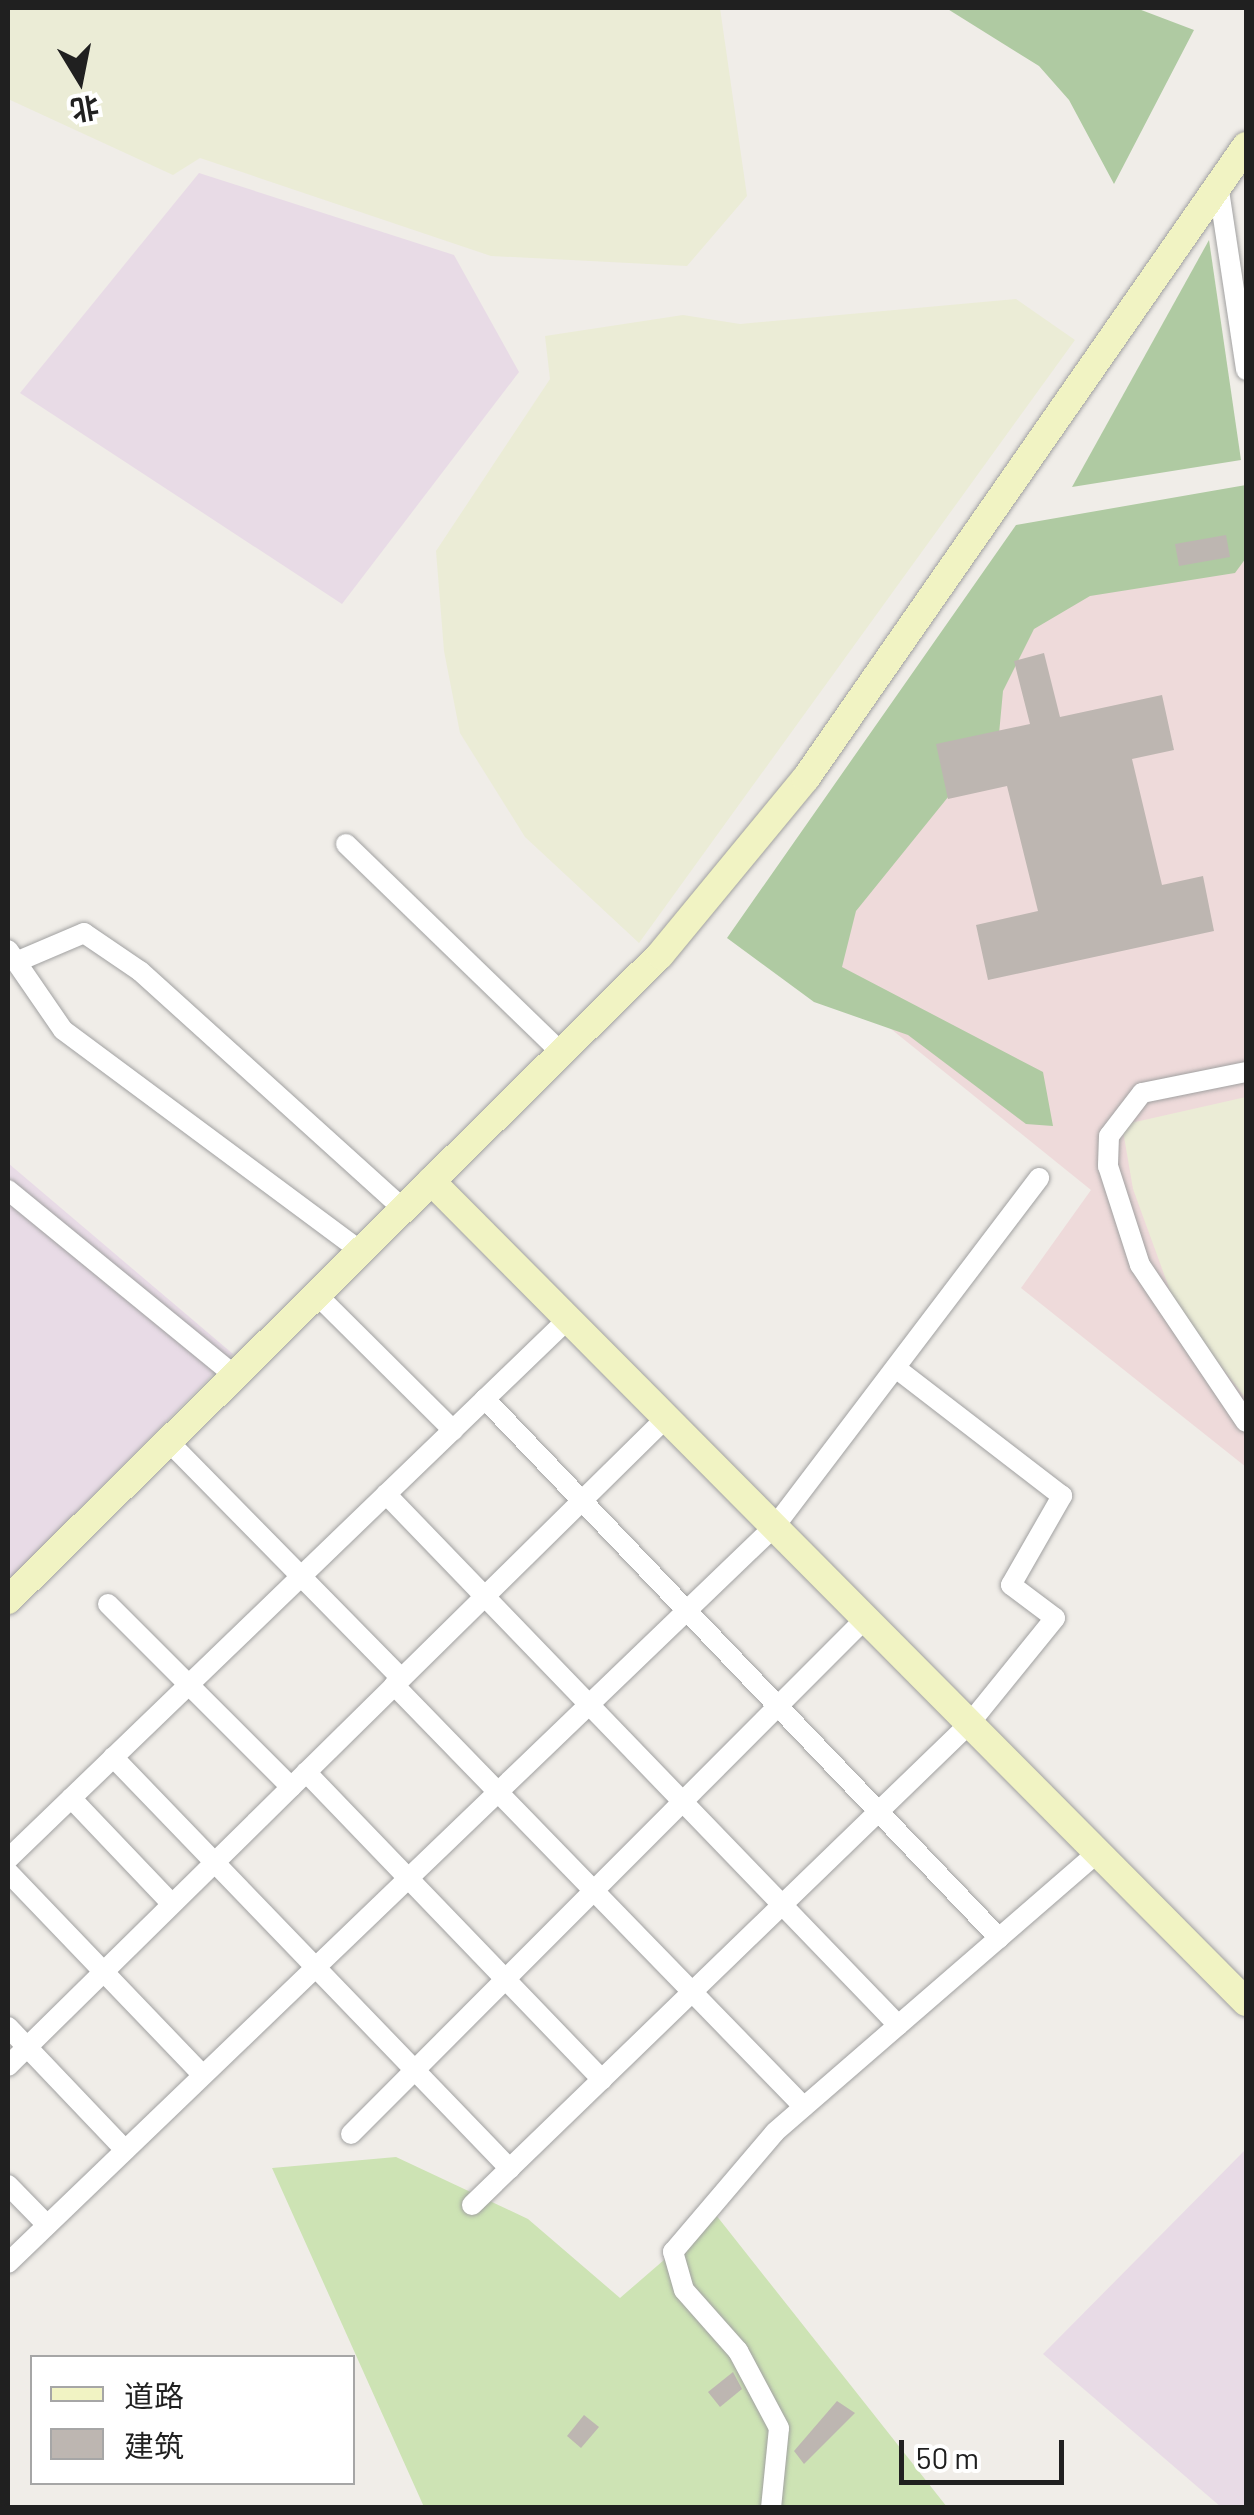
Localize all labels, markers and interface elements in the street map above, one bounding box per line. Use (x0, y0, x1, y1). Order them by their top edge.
north arrow (30, 30, 130, 130)
text: 北 (68, 90, 102, 129)
legend (30, 2355, 355, 2485)
text: 道路 (124, 2377, 184, 2413)
scale bar (904, 2420, 1069, 2482)
text: 建筑 (124, 2427, 184, 2463)
text: 50 m (916, 2439, 979, 2475)

